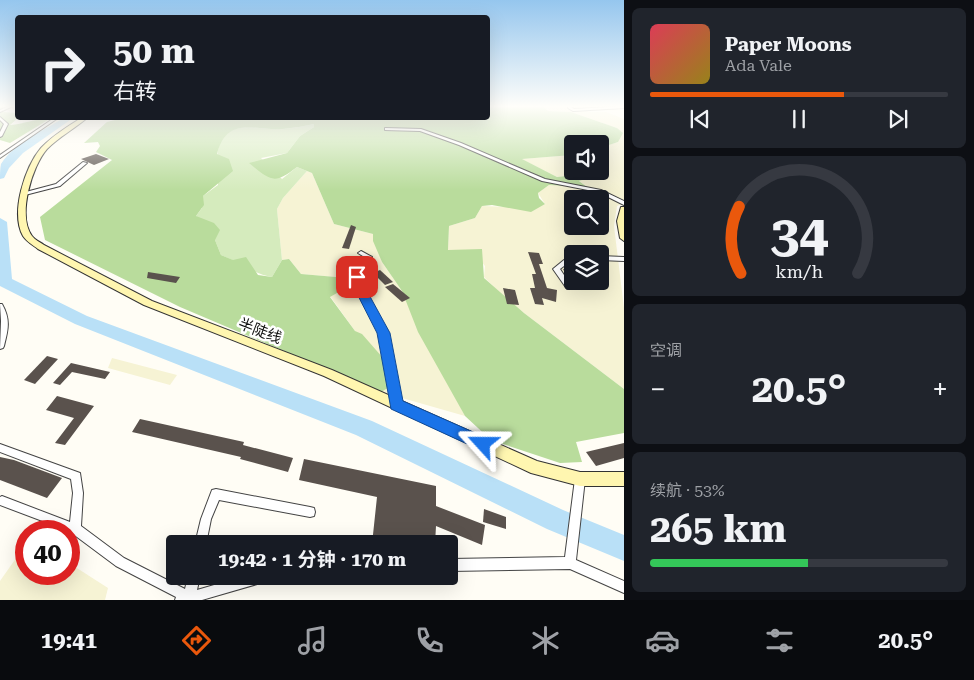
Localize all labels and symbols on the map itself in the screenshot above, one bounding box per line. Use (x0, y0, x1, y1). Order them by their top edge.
pin (336, 256, 378, 298)
street label: 半陡线 (236, 315, 284, 347)
position arrow (456, 417, 508, 469)
speed limit sign: 40 (15, 520, 80, 585)

